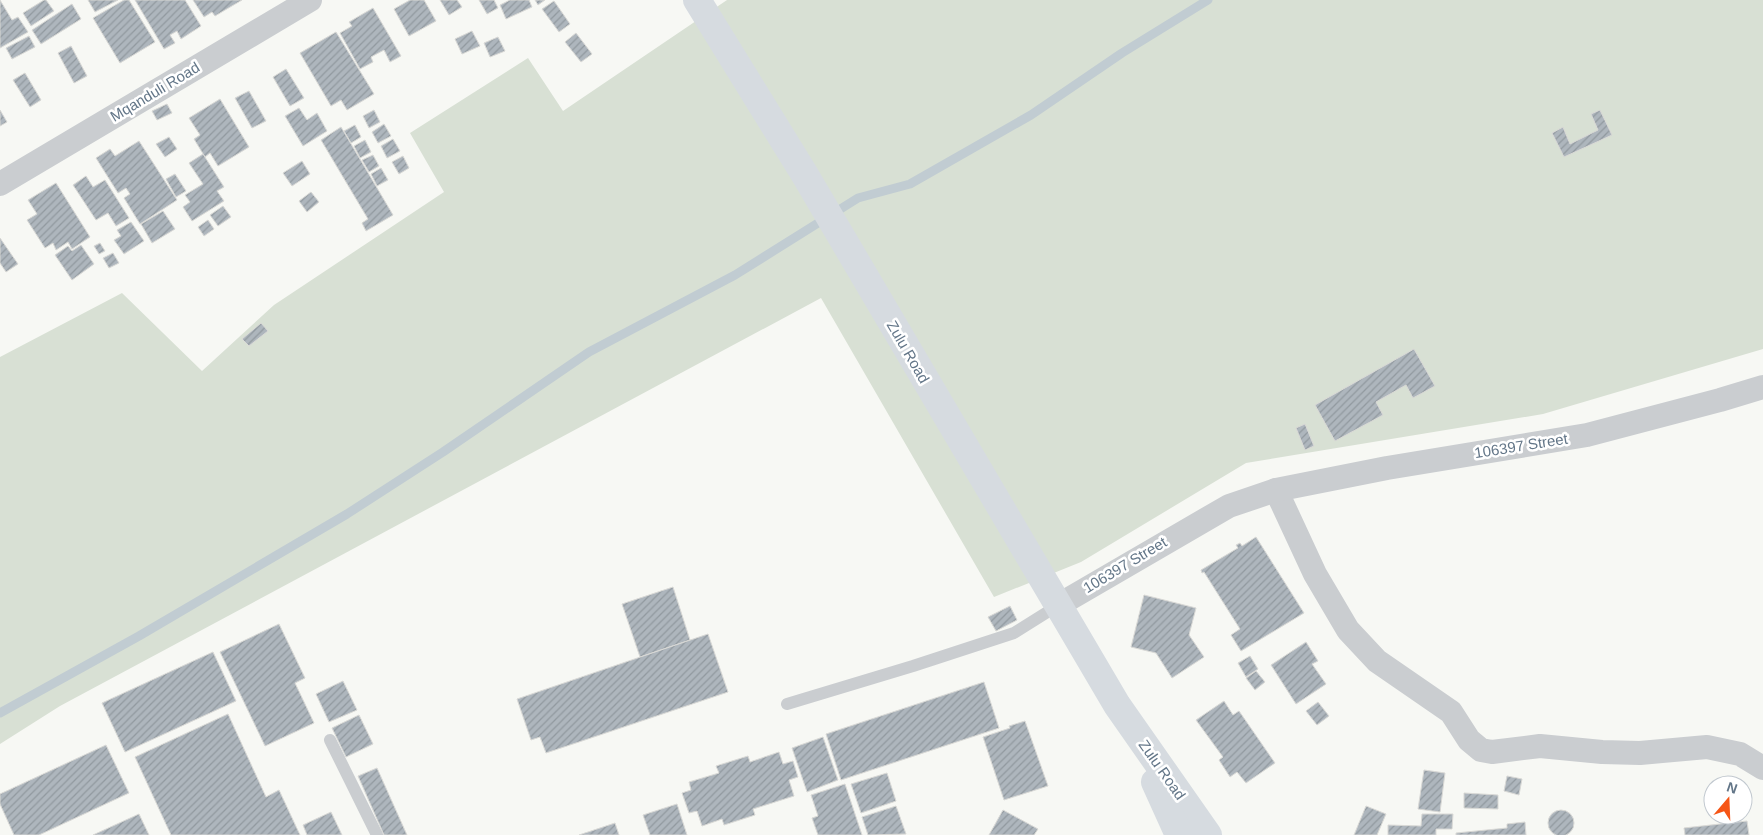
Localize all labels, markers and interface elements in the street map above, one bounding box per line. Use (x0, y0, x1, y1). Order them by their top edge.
street label: Mqanduli Road (107, 58, 202, 125)
street label: Zulu Road (884, 318, 933, 386)
street label: 106397 Street (1473, 430, 1570, 461)
street label: 106397 Street (1080, 533, 1170, 596)
street label: Zulu Road (1136, 736, 1189, 803)
north arrow (1703, 775, 1753, 825)
text: N (1725, 778, 1740, 797)

